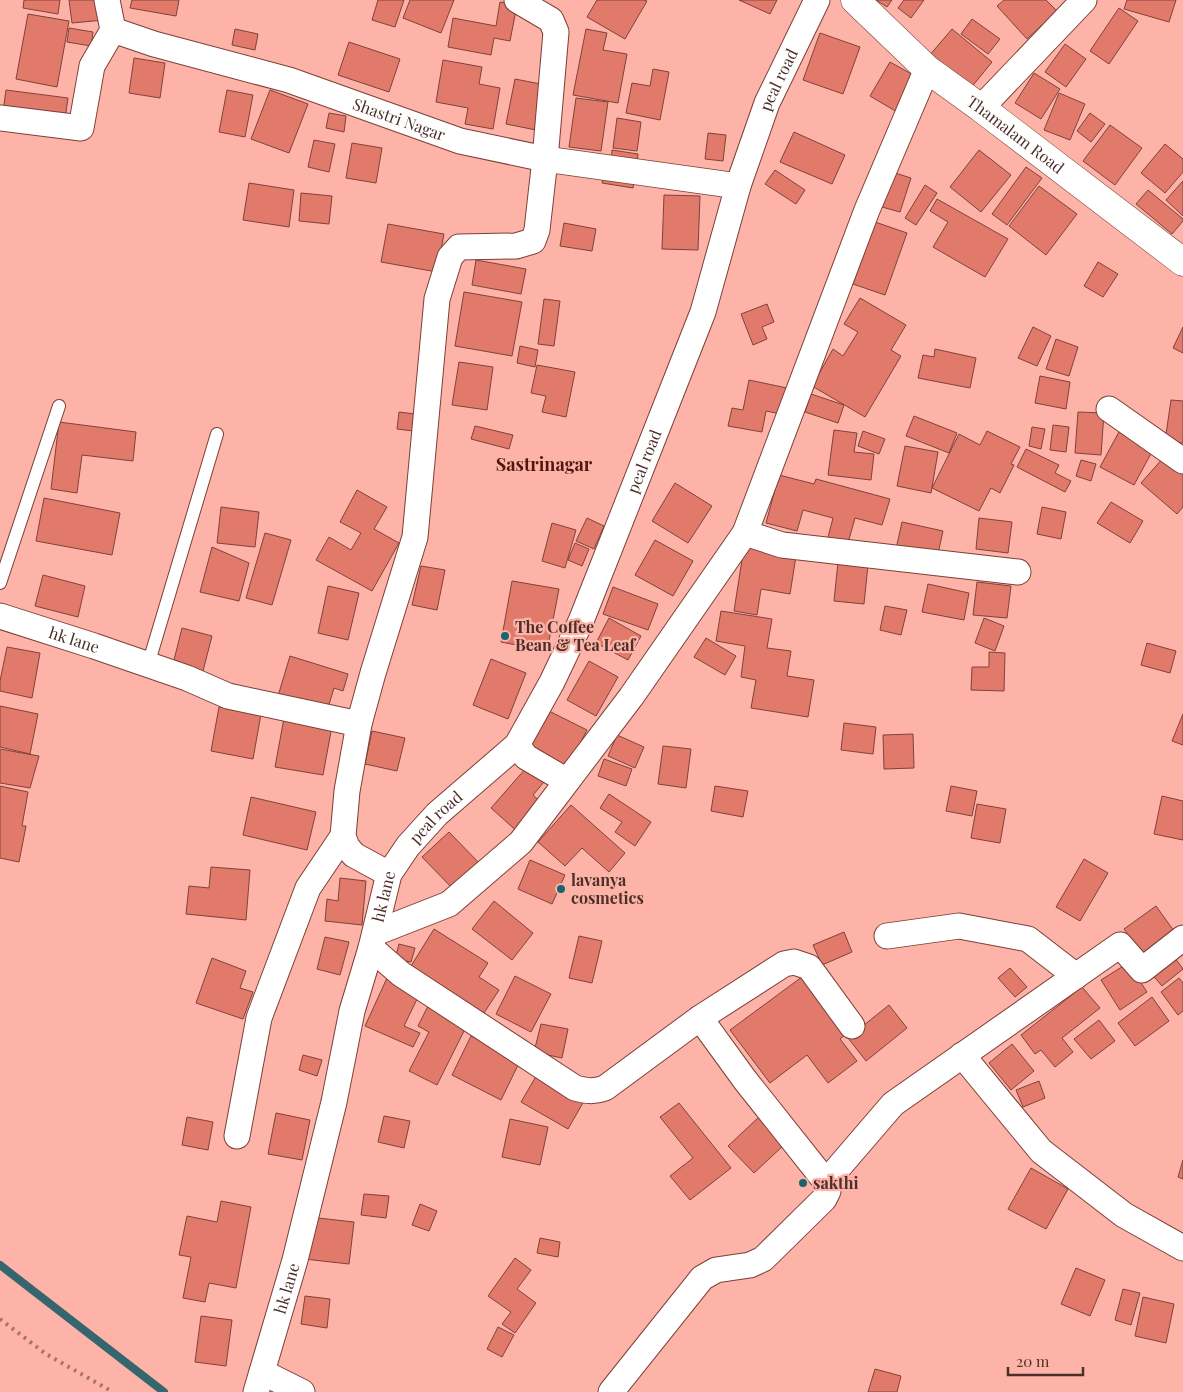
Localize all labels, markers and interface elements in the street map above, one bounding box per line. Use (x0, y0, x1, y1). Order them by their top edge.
street label: peal road (754, 45, 802, 114)
street label: Thamalam Road (963, 91, 1069, 178)
street label: Shastri Nagar (350, 93, 449, 145)
street label: peal road (622, 426, 666, 496)
district label: Sastrinagar (496, 452, 593, 476)
place label: The Coffee Bean & Tea Leaf (515, 616, 637, 655)
street label: hk lane (47, 621, 103, 657)
marker: The Coffee Bean & Tea Leaf (499, 630, 511, 642)
street label: peal road (404, 786, 466, 848)
street label: hk lane (367, 869, 399, 924)
place label: lavanya cosmetics (571, 869, 644, 908)
marker: lavanya cosmetics (555, 883, 567, 895)
place label: sakthi (813, 1172, 858, 1193)
marker: sakthi (797, 1177, 809, 1189)
street label: hk lane (269, 1260, 304, 1316)
scale bar (1008, 1344, 1083, 1376)
text: 20 m (1016, 1351, 1050, 1371)

